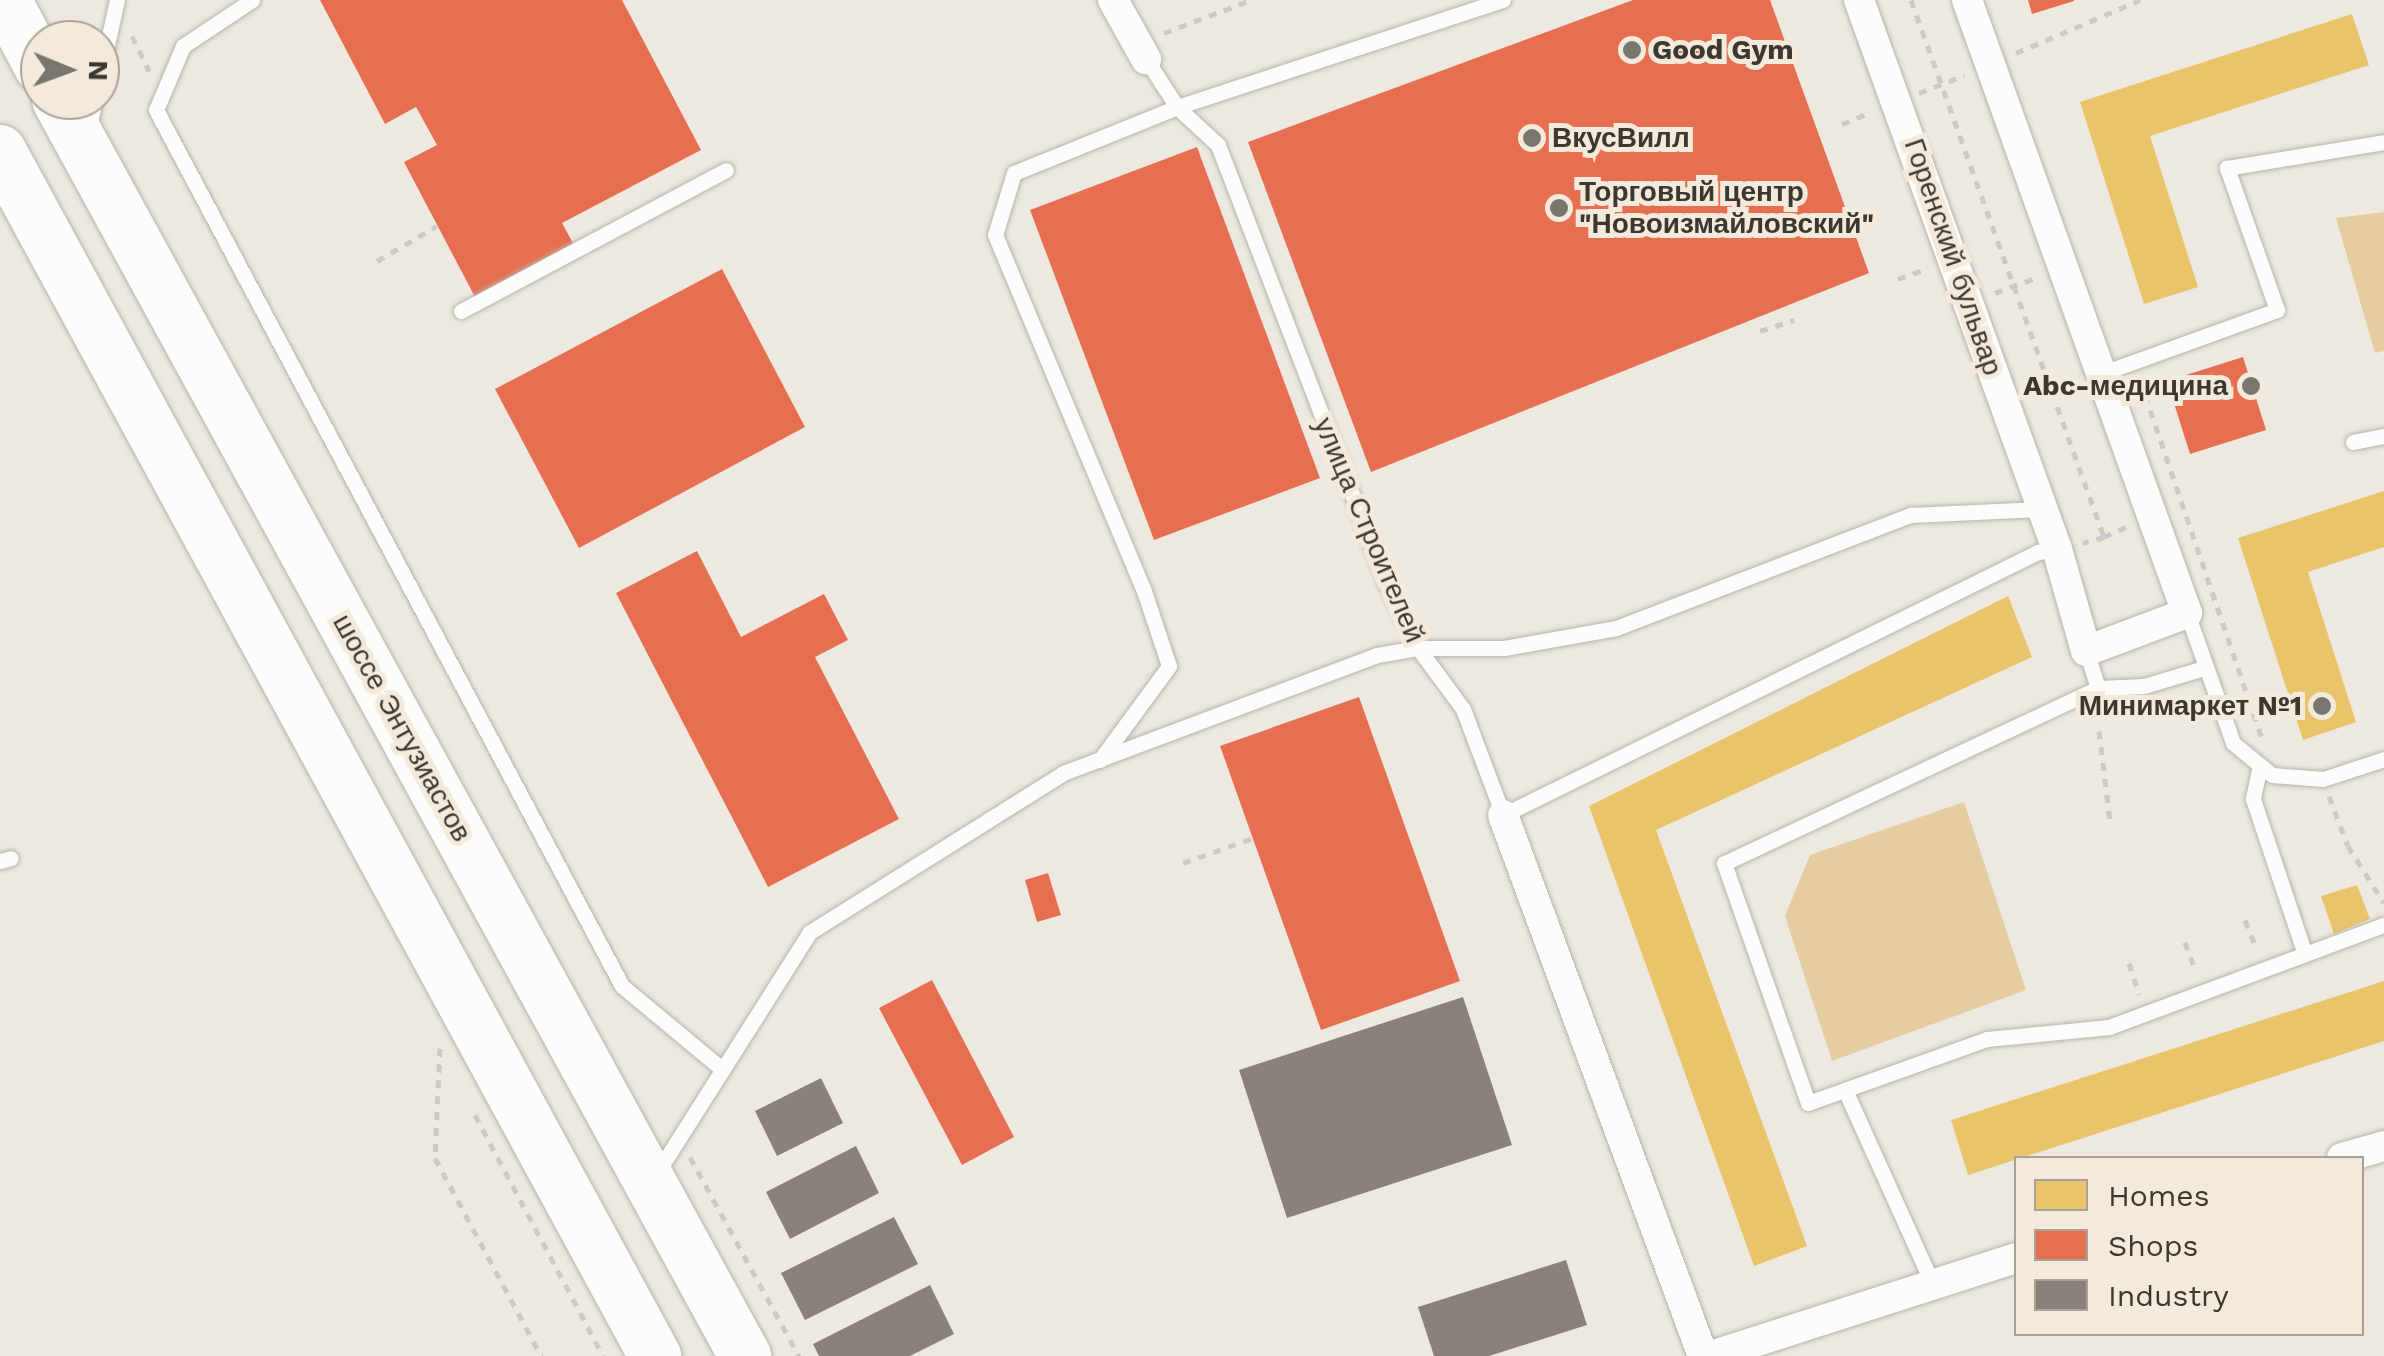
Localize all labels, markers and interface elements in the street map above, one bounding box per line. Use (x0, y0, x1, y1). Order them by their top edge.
north arrow (20, 20, 120, 120)
place label: Good Gym (1652, 33, 1794, 67)
marker: Good Gym (1621, 39, 1643, 61)
text: N (82, 60, 115, 81)
place label: ВкусВилл (1552, 121, 1690, 155)
marker: ВкусВилл (1521, 127, 1543, 149)
street label: Горенский бульвар (1897, 134, 2009, 380)
place label: Торговый центр "Новоизмайловский" (1579, 175, 1874, 241)
marker: Торговый центр "Новоизмайловский" (1548, 197, 1570, 219)
place label: Abc-медицина (2023, 369, 2228, 403)
marker: Abc-медицина (2238, 373, 2264, 399)
street label: улица Строителей (1306, 412, 1432, 648)
street label: шоссе Энтузиастов (326, 608, 478, 848)
place label: Минимаркет №1 (2079, 689, 2302, 723)
marker: Минимаркет №1 (2311, 695, 2333, 717)
legend (2014, 1156, 2364, 1336)
text: Homes (2108, 1178, 2210, 1213)
text: Shops (2108, 1228, 2198, 1263)
text: Industry (2108, 1278, 2229, 1313)

